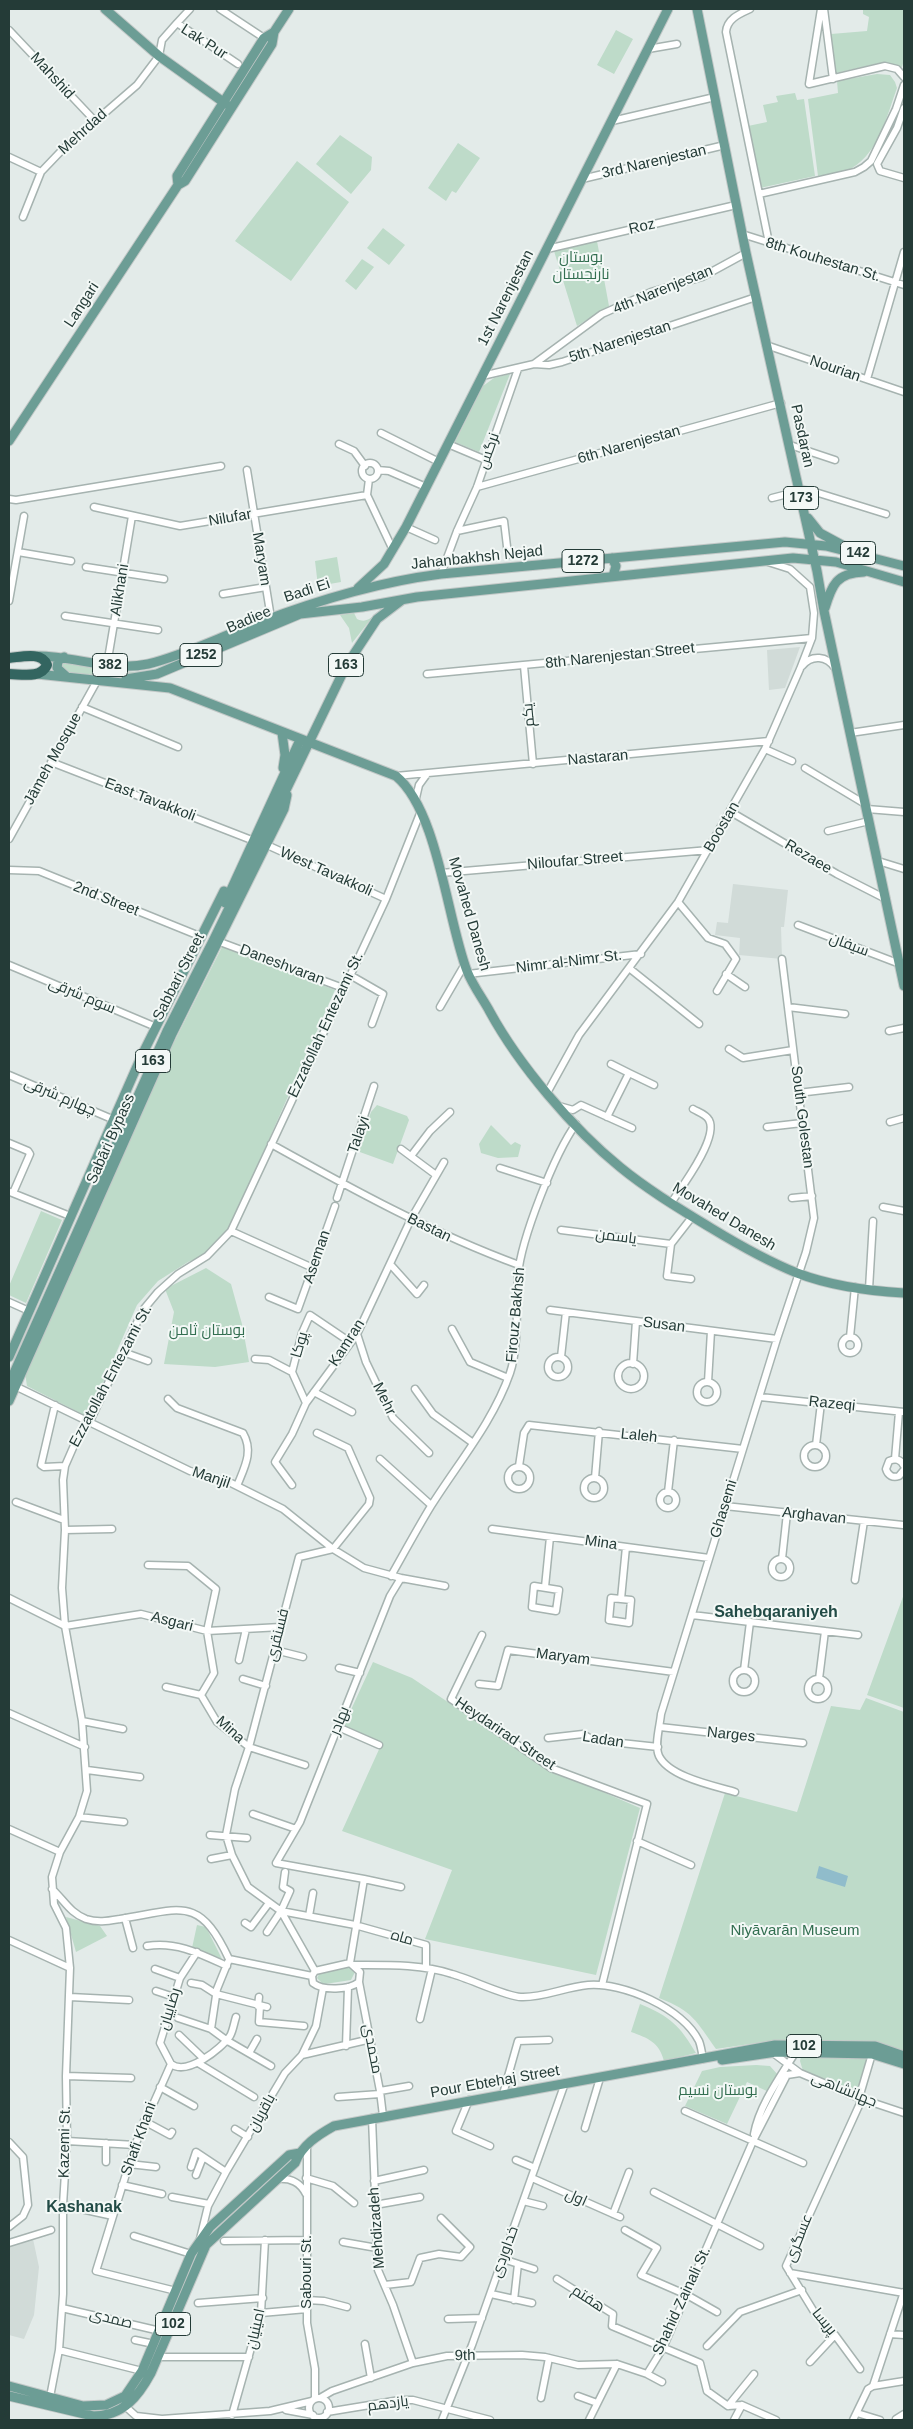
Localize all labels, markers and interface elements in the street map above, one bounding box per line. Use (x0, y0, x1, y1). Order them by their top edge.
street label: Lak Pur (177, 20, 231, 64)
street label: Mahshid (26, 49, 78, 103)
street label: Mehrdad (55, 106, 111, 158)
street label: 3rd Narenjestan (600, 141, 708, 183)
street label: Roz (627, 215, 657, 239)
street label: 8th Kouhestan St. (763, 234, 883, 286)
street label: 1st Narenjestan (474, 247, 538, 349)
park label: بوستان نارنجستان (552, 249, 610, 284)
street label: 4th Narenjestan (611, 262, 715, 318)
street label: Langari (61, 279, 103, 331)
street label: 5th Narenjestan (567, 317, 673, 367)
street label: Nourian (807, 352, 863, 386)
street label: Pasdaran (787, 403, 817, 469)
street label: 6th Narenjestan (576, 422, 682, 468)
street label: نرگس (474, 430, 504, 472)
road number: 173 (784, 486, 818, 509)
street label: Nilufar (207, 505, 253, 531)
street label: Maryam (248, 531, 274, 587)
street label: Jahanbakhsh Nejad (410, 542, 544, 574)
road number: 142 (840, 542, 876, 564)
road number: 1272 (562, 550, 604, 572)
street label: Alikhani (107, 563, 133, 617)
street label: Badi Ei (282, 575, 332, 607)
street label: Badiee (224, 603, 274, 637)
street label: 8th Narenjestan Street (544, 639, 696, 673)
road number: 1252 (180, 644, 222, 666)
road number: 382 (92, 654, 128, 676)
road number: 163 (328, 654, 364, 676)
street label: یکم (519, 702, 539, 728)
street label: Jāmeh Mosque (20, 710, 86, 808)
street label: Nastaran (567, 746, 629, 770)
street label: East Tavakkoli (102, 774, 198, 826)
street label: Boostan (700, 799, 744, 855)
street label: Rezaee (781, 836, 835, 878)
street label: West Tavakkoli (277, 843, 375, 901)
street label: Niloufar Street (526, 848, 624, 874)
street label: Movahed Danesh (444, 855, 494, 973)
street label: 2nd Street (71, 878, 141, 920)
street label: سیفان (827, 929, 871, 961)
street label: Sabbari Street (149, 930, 209, 1024)
street label: Daneshvaran (237, 941, 327, 989)
street label: Nimr al-Nimr St. (515, 947, 623, 977)
street label: Ezzatollah Entezami St. (284, 949, 368, 1101)
street label: سوم شرقی (46, 974, 118, 1018)
road number: 163 (136, 1050, 170, 1072)
street label: South Golestan (787, 1065, 817, 1169)
street label: چهارم شرقی (21, 1074, 99, 1120)
street label: Sabāri Bypass (83, 1091, 139, 1187)
street label: Talayi (344, 1114, 374, 1156)
street label: Movahed Danesh (669, 1179, 779, 1255)
street label: Bastan (404, 1210, 454, 1246)
street label: یاسمن (594, 1226, 638, 1248)
street label: Aseman (300, 1228, 334, 1286)
street label: Firouz Bakhsh (503, 1266, 529, 1364)
street label: Ezzatollah Entezami St. (66, 1302, 156, 1450)
street label: Susan (642, 1313, 686, 1337)
street label: Kamran (325, 1316, 369, 1370)
park label: بوستان ثامن (169, 1322, 245, 1340)
street label: پوکا (288, 1330, 312, 1360)
street label: Mehr (368, 1380, 400, 1418)
street label: Razeqi (808, 1393, 856, 1415)
street label: Laleh (620, 1425, 658, 1447)
street label: Manjil (190, 1463, 232, 1493)
street label: Ghasemi (707, 1478, 741, 1540)
street label: Arghavan (781, 1504, 847, 1528)
street label: Mina (584, 1532, 618, 1554)
district label: Sahebqaraniyeh (714, 1603, 838, 1623)
street label: فسنقری (263, 1607, 293, 1663)
street label: Asgari (149, 1608, 195, 1636)
street label: Maryam (535, 1645, 591, 1669)
street label: Heydarirad Street (451, 1694, 559, 1774)
street label: بهادر (326, 1704, 354, 1738)
street label: Mina (212, 1712, 248, 1748)
street label: Narges (706, 1724, 756, 1746)
street label: Ladan (581, 1728, 625, 1752)
park label: Niyāvarān Museum (730, 1922, 860, 1940)
street label: ماه (389, 1926, 415, 1950)
street label: رضاییان (155, 1986, 185, 2032)
street label: محمدی (358, 2023, 386, 2075)
road number: 102 (786, 2034, 822, 2058)
street label: Pour Ebtehaj Street (429, 2062, 561, 2102)
street label: جهانشاهی (809, 2069, 879, 2111)
park label: بوستان نسیم (678, 2082, 758, 2100)
street label: باقریان (244, 2091, 280, 2135)
street label: Shafi Khani (117, 2100, 161, 2178)
street label: Kazemi St. (55, 2106, 75, 2178)
street label: اول (562, 2185, 590, 2211)
street label: Mehdizadeh (365, 2187, 389, 2269)
district label: Kashanak (46, 2198, 122, 2218)
street label: عسگری (781, 2211, 817, 2265)
street label: خداوردی (487, 2224, 523, 2280)
street label: Sabouri St. (298, 2235, 316, 2309)
street label: Shahid Zainali St. (649, 2244, 715, 2358)
street label: هفتم (568, 2282, 608, 2316)
street label: صمدی (88, 2305, 134, 2333)
street label: پریسا (808, 2305, 840, 2339)
street label: امینیان (243, 2307, 269, 2351)
road number: 102 (156, 2312, 190, 2336)
street label: 9th (454, 2347, 476, 2365)
street label: یازدهم (366, 2393, 410, 2415)

